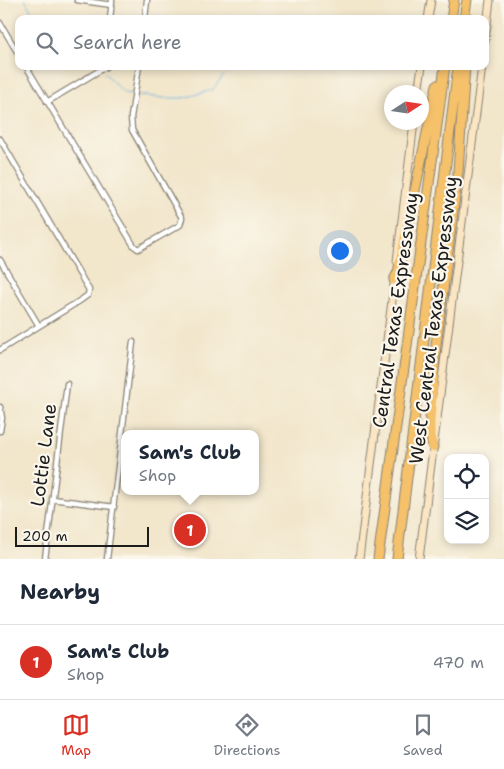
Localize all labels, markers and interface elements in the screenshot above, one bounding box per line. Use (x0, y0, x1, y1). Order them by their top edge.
search box (15, 15, 489, 70)
icon: search (33, 29, 61, 57)
text: Search here (73, 30, 182, 55)
north arrow (384, 85, 429, 130)
street label: West Central Texas Expressway (403, 175, 464, 465)
street label: Central Texas Expressway (367, 190, 424, 430)
your location (327, 238, 353, 264)
street label: Lottie Lane (25, 402, 62, 508)
popup (121, 430, 259, 495)
text: Sam's Club (139, 440, 241, 465)
map controls (444, 454, 489, 544)
button: locate (444, 454, 489, 499)
text: Shop (139, 465, 176, 486)
button: layers (444, 499, 489, 544)
pin: 1 (174, 511, 206, 549)
scale bar (15, 524, 149, 547)
text: 200 m (22, 527, 68, 545)
text: Nearby (20, 578, 100, 606)
text: Sam's Club (67, 639, 169, 664)
text: 1 (32, 652, 40, 673)
text: 470 m (433, 652, 484, 673)
text: Shop (67, 664, 104, 685)
tab: Map (61, 711, 91, 759)
tab: Directions (214, 711, 281, 759)
tab: Saved (403, 711, 443, 759)

